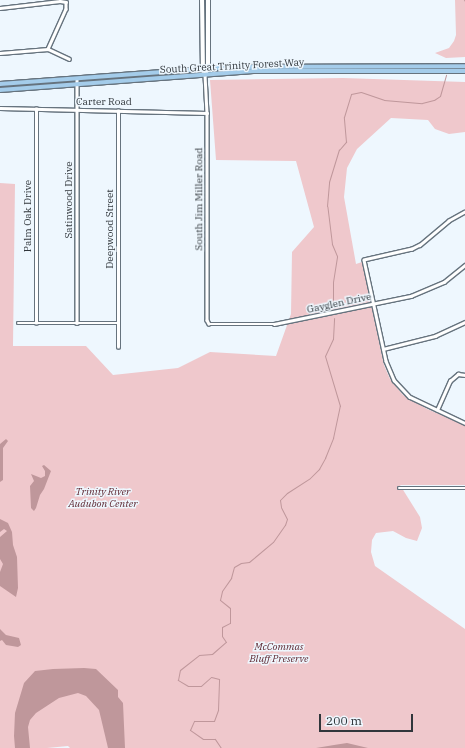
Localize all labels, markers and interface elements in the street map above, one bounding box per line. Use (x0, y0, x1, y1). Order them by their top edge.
street label: South Great Trinity Forest Way (160, 56, 304, 76)
street label: Carter Road (76, 96, 132, 108)
street label: South Jim Miller Road (193, 147, 205, 251)
street label: Satinwood Drive (63, 161, 75, 239)
street label: Palm Oak Drive (22, 180, 34, 252)
street label: Deepwood Street (104, 189, 116, 269)
street label: Gayglen Drive (306, 290, 372, 316)
park label: Trinity River Audubon Center (68, 485, 138, 508)
park label: McCommas Bluff Preserve (249, 640, 309, 664)
scale bar (321, 706, 415, 732)
text: 200 m (326, 713, 362, 728)

